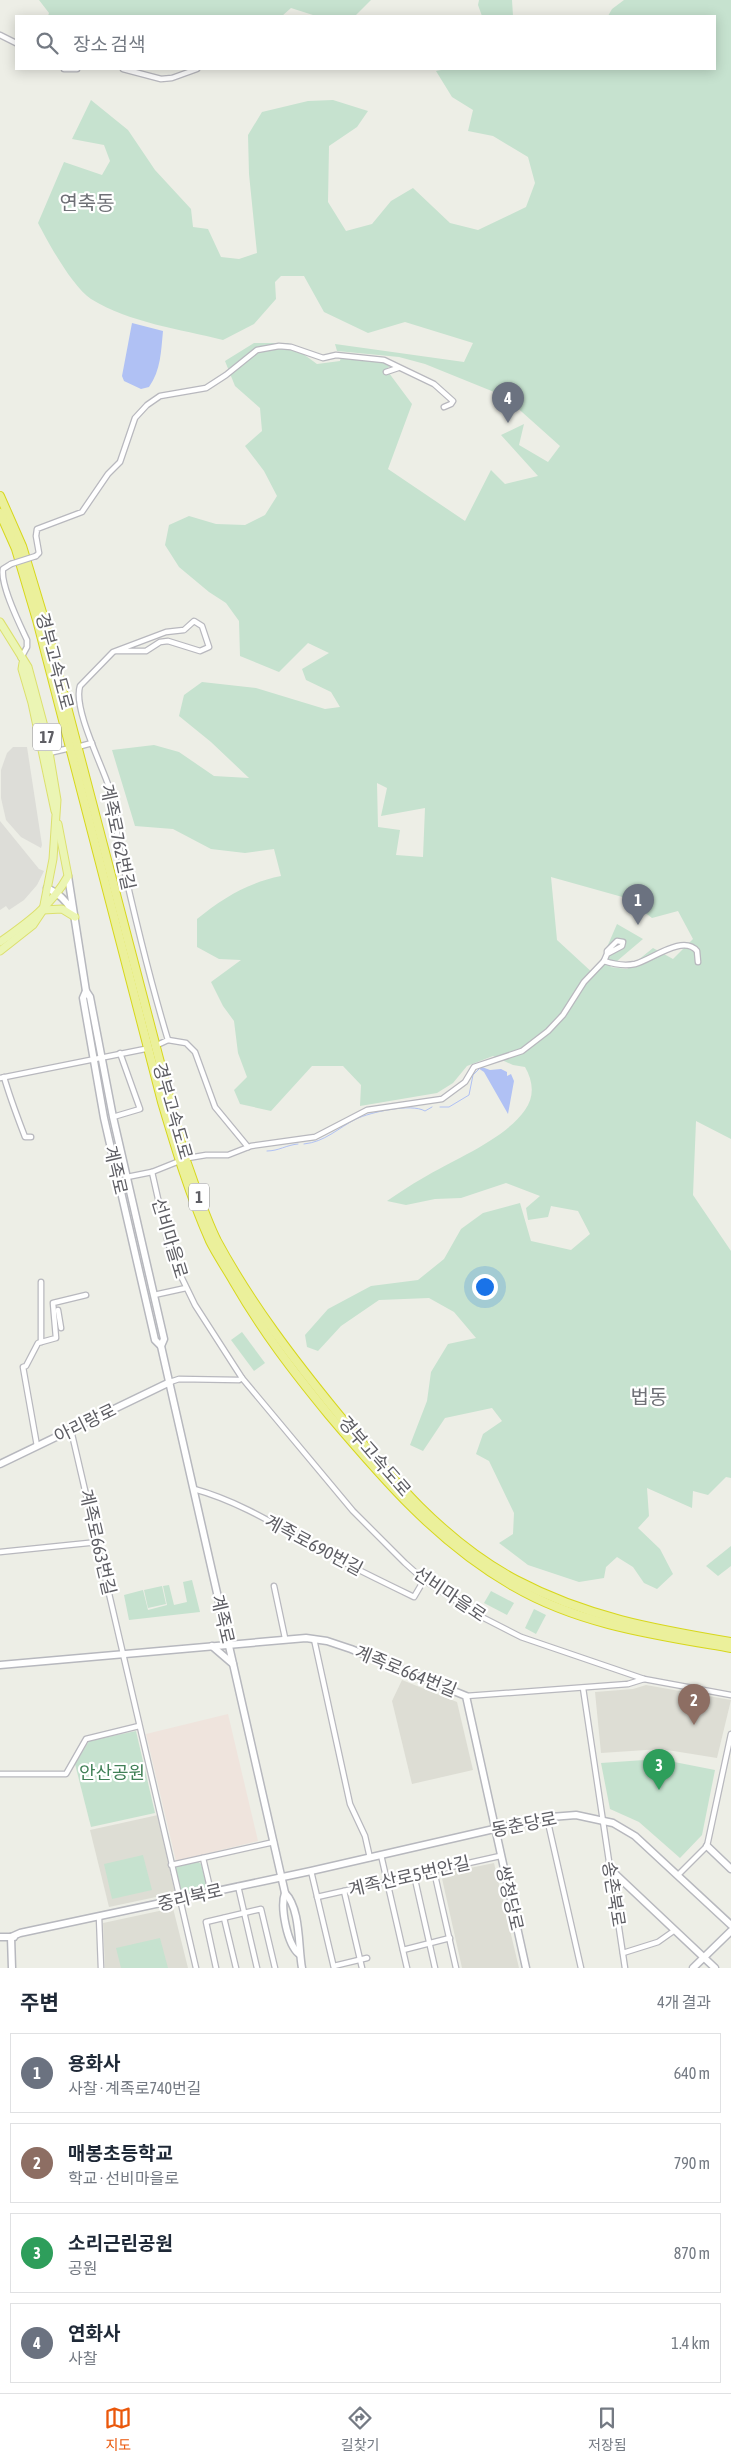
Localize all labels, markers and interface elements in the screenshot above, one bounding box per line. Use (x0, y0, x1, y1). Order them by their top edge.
search box (15, 15, 716, 70)
icon: search (33, 29, 61, 57)
text: 장소 검색 (73, 33, 146, 55)
district label: 연축동 (59, 191, 115, 214)
pin: 4 (492, 382, 524, 423)
street label: 경부고속도로 (32, 610, 78, 712)
road number: 17 (33, 724, 61, 750)
street label: 계족로762번길 (96, 782, 140, 892)
pin: 1 (622, 884, 654, 925)
street label: 경부고속도로 (149, 1060, 197, 1162)
street label: 계족로 (100, 1143, 132, 1197)
road number: 1 (189, 1184, 209, 1210)
street label: 선비마을로 (148, 1195, 192, 1281)
your location (472, 1274, 498, 1300)
district label: 법동 (631, 1385, 667, 1408)
street label: 아리랑로 (51, 1399, 119, 1447)
street label: 경부고속도로 (334, 1412, 416, 1500)
street label: 계족로663번길 (76, 1487, 120, 1597)
street label: 계족로690번길 (261, 1510, 367, 1580)
street label: 선비마을로 (410, 1562, 490, 1626)
street label: 계족로 (207, 1592, 239, 1646)
street label: 계족로664번길 (352, 1641, 460, 1701)
pin: 2 (678, 1684, 710, 1725)
pin: 3 (643, 1749, 675, 1790)
park label: 안산공원 (79, 1762, 145, 1783)
street label: 동춘당로 (489, 1807, 559, 1841)
street label: 계족산로5번안길 (346, 1852, 472, 1900)
street label: 송촌북로 (598, 1860, 630, 1928)
street label: 쌍청당로 (492, 1863, 528, 1933)
street label: 중리북로 (155, 1879, 225, 1915)
text: 주변 (20, 1990, 59, 2014)
text: 4개 결과 (657, 1993, 711, 2011)
text: 용화사 (68, 2052, 120, 2074)
text: 1 (33, 2064, 41, 2082)
text: 640 m (674, 2064, 710, 2082)
text: 사찰 · 계족로740번길 (68, 2079, 201, 2097)
text: 매봉초등학교 (68, 2142, 173, 2164)
text: 2 (33, 2154, 41, 2172)
text: 790 m (674, 2154, 710, 2172)
text: 학교 · 선비마을로 (68, 2169, 179, 2187)
text: 소리근린공원 (68, 2232, 173, 2254)
text: 3 (33, 2244, 41, 2262)
text: 870 m (674, 2244, 710, 2262)
text: 공원 (68, 2259, 97, 2277)
text: 연화사 (68, 2322, 120, 2344)
text: 4 (33, 2334, 41, 2352)
text: 1.4 km (671, 2334, 710, 2352)
text: 사찰 (68, 2349, 97, 2367)
tab: 지도 (104, 2404, 132, 2454)
tab: 길찾기 (341, 2404, 379, 2454)
tab: 저장됨 (588, 2404, 627, 2454)

